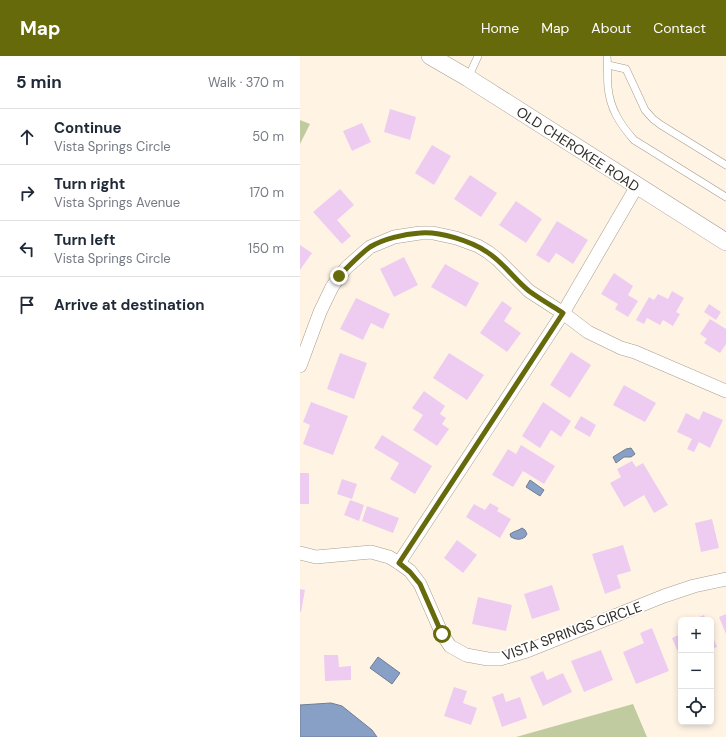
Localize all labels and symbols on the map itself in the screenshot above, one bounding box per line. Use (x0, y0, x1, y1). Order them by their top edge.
street label: OLD CHEROKEE ROAD (513, 102, 643, 196)
route end (330, 267, 348, 285)
street label: VISTA SPRINGS CIRCLE (500, 597, 644, 665)
route start (433, 625, 451, 643)

